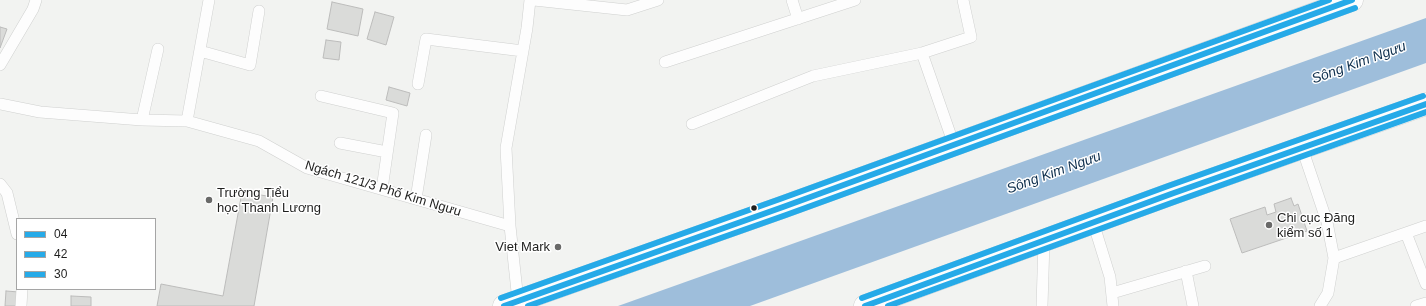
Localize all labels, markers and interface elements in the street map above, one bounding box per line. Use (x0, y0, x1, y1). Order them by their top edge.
water label: Sông Kim Ngưu (1310, 38, 1408, 88)
water label: Sông Kim Ngưu (1005, 148, 1103, 198)
street label: Ngách 121/3 Phố Kim Ngưu (303, 158, 463, 220)
place label: Trường Tiểu học Thanh Lương (217, 185, 321, 216)
marker: Trường Tiểu học Thanh Lương (204, 195, 214, 205)
unlabelled marker (749, 203, 759, 213)
place label: Chi cục Đăng kiểm số 1 (1277, 210, 1355, 241)
legend (16, 218, 156, 290)
marker: Chi cục Đăng kiểm số 1 (1264, 220, 1274, 230)
text: 04 (54, 227, 67, 241)
place label: Viet Mark (495, 239, 550, 255)
marker: Viet Mark (553, 242, 563, 252)
text: 42 (54, 247, 67, 261)
text: 30 (54, 267, 67, 281)

